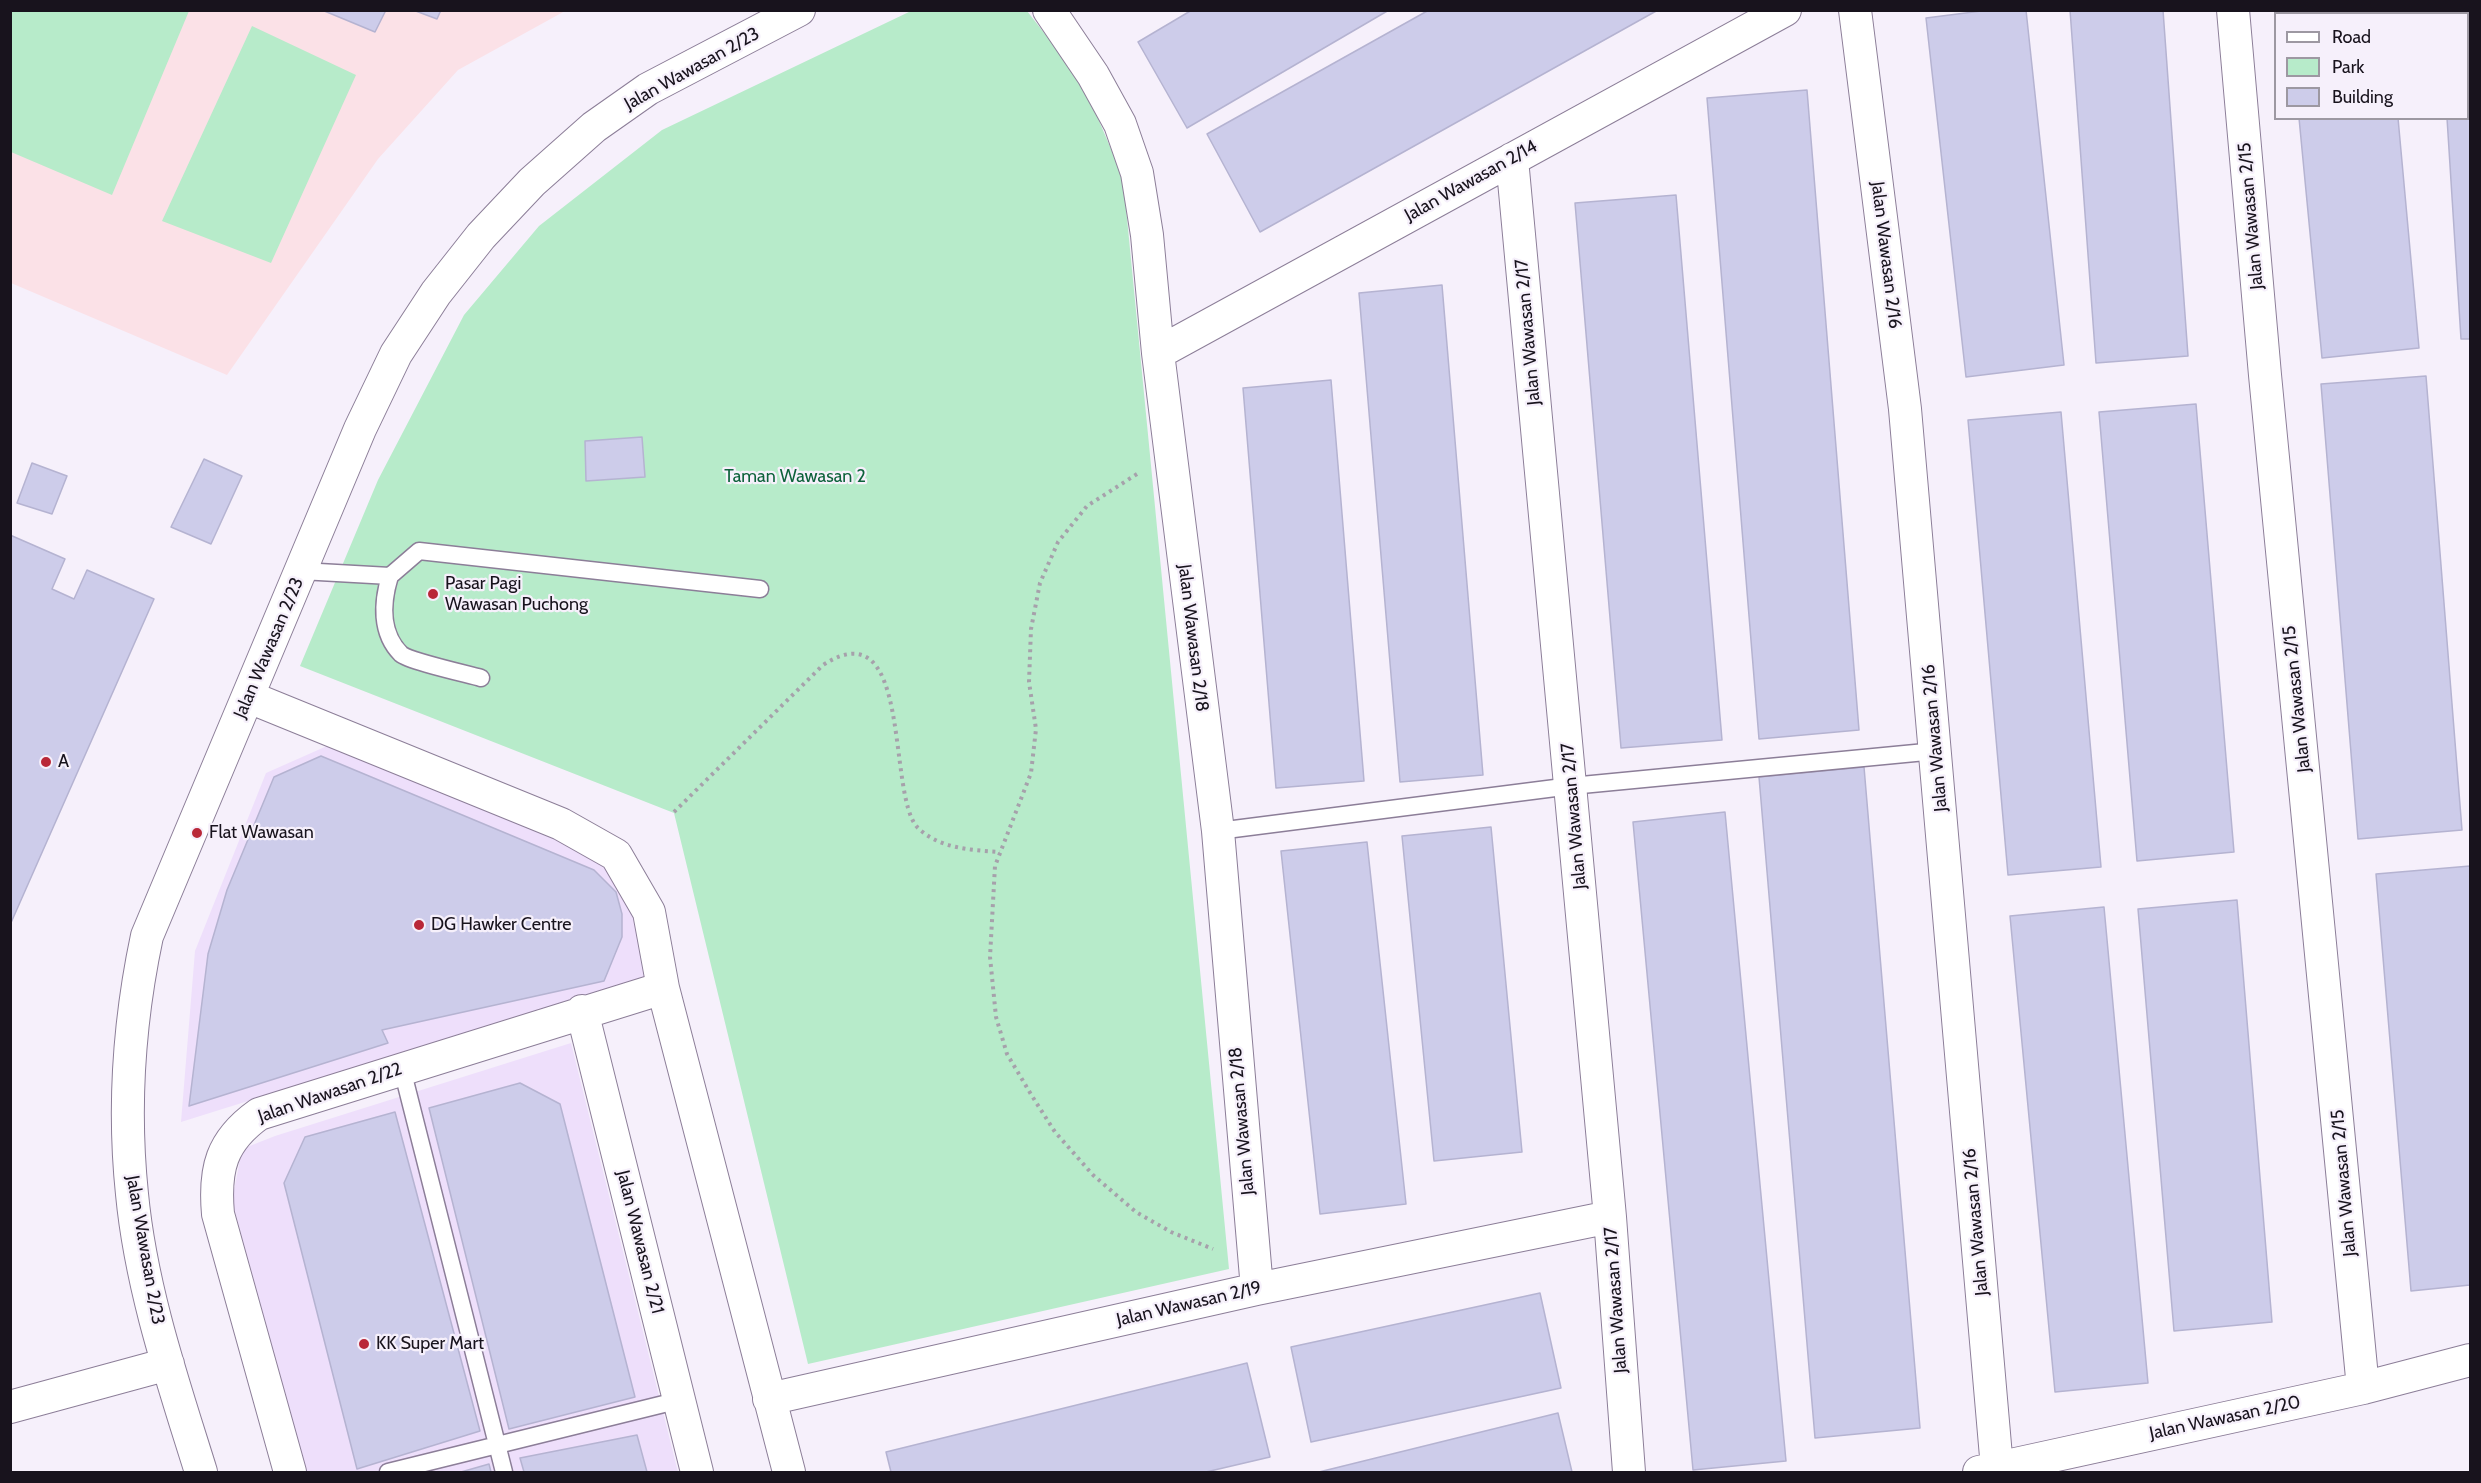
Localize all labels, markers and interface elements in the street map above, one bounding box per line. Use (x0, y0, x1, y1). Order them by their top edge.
legend (2274, 12, 2469, 120)
street label: Jalan Wawasan 2/23 (621, 23, 763, 115)
text: Road (2332, 26, 2371, 48)
text: Park (2332, 56, 2364, 78)
text: Building (2332, 86, 2393, 108)
street label: Jalan Wawasan 2/14 (1401, 136, 1541, 226)
street label: Jalan Wawasan 2/15 (2234, 142, 2268, 290)
street label: Jalan Wawasan 2/16 (1866, 180, 1906, 330)
street label: Jalan Wawasan 2/17 (1511, 258, 1545, 406)
park label: Taman Wawasan 2 (724, 466, 866, 488)
street label: Jalan Wawasan 2/18 (1173, 563, 1213, 713)
place label: Pasar Pagi Wawasan Puchong (445, 573, 588, 616)
street label: Jalan Wawasan 2/23 (230, 574, 308, 722)
marker: Pasar Pagi Wawasan Puchong (426, 587, 440, 601)
street label: Jalan Wawasan 2/15 (2279, 625, 2315, 773)
street label: Jalan Wawasan 2/16 (1918, 663, 1952, 813)
street label: Jalan Wawasan 2/17 (1557, 742, 1591, 890)
place label: A (58, 751, 69, 773)
marker: A (39, 755, 53, 769)
place label: Flat Wawasan (209, 822, 314, 844)
marker: Flat Wawasan (190, 826, 204, 840)
place label: DG Hawker Centre (431, 914, 572, 936)
marker: DG Hawker Centre (412, 918, 426, 932)
street label: Jalan Wawasan 2/18 (1225, 1046, 1259, 1196)
street label: Jalan Wawasan 2/22 (255, 1058, 405, 1128)
street label: Jalan Wawasan 2/15 (2327, 1109, 2361, 1257)
street label: Jalan Wawasan 2/16 (1959, 1147, 1993, 1297)
street label: Jalan Wawasan 2/21 (612, 1168, 668, 1316)
street label: Jalan Wawasan 2/23 (121, 1174, 169, 1326)
street label: Jalan Wawasan 2/17 (1600, 1226, 1632, 1374)
street label: Jalan Wawasan 2/19 (1115, 1277, 1263, 1331)
place label: KK Super Mart (376, 1333, 484, 1355)
marker: KK Super Mart (357, 1337, 371, 1351)
street label: Jalan Wawasan 2/20 (2148, 1391, 2302, 1445)

